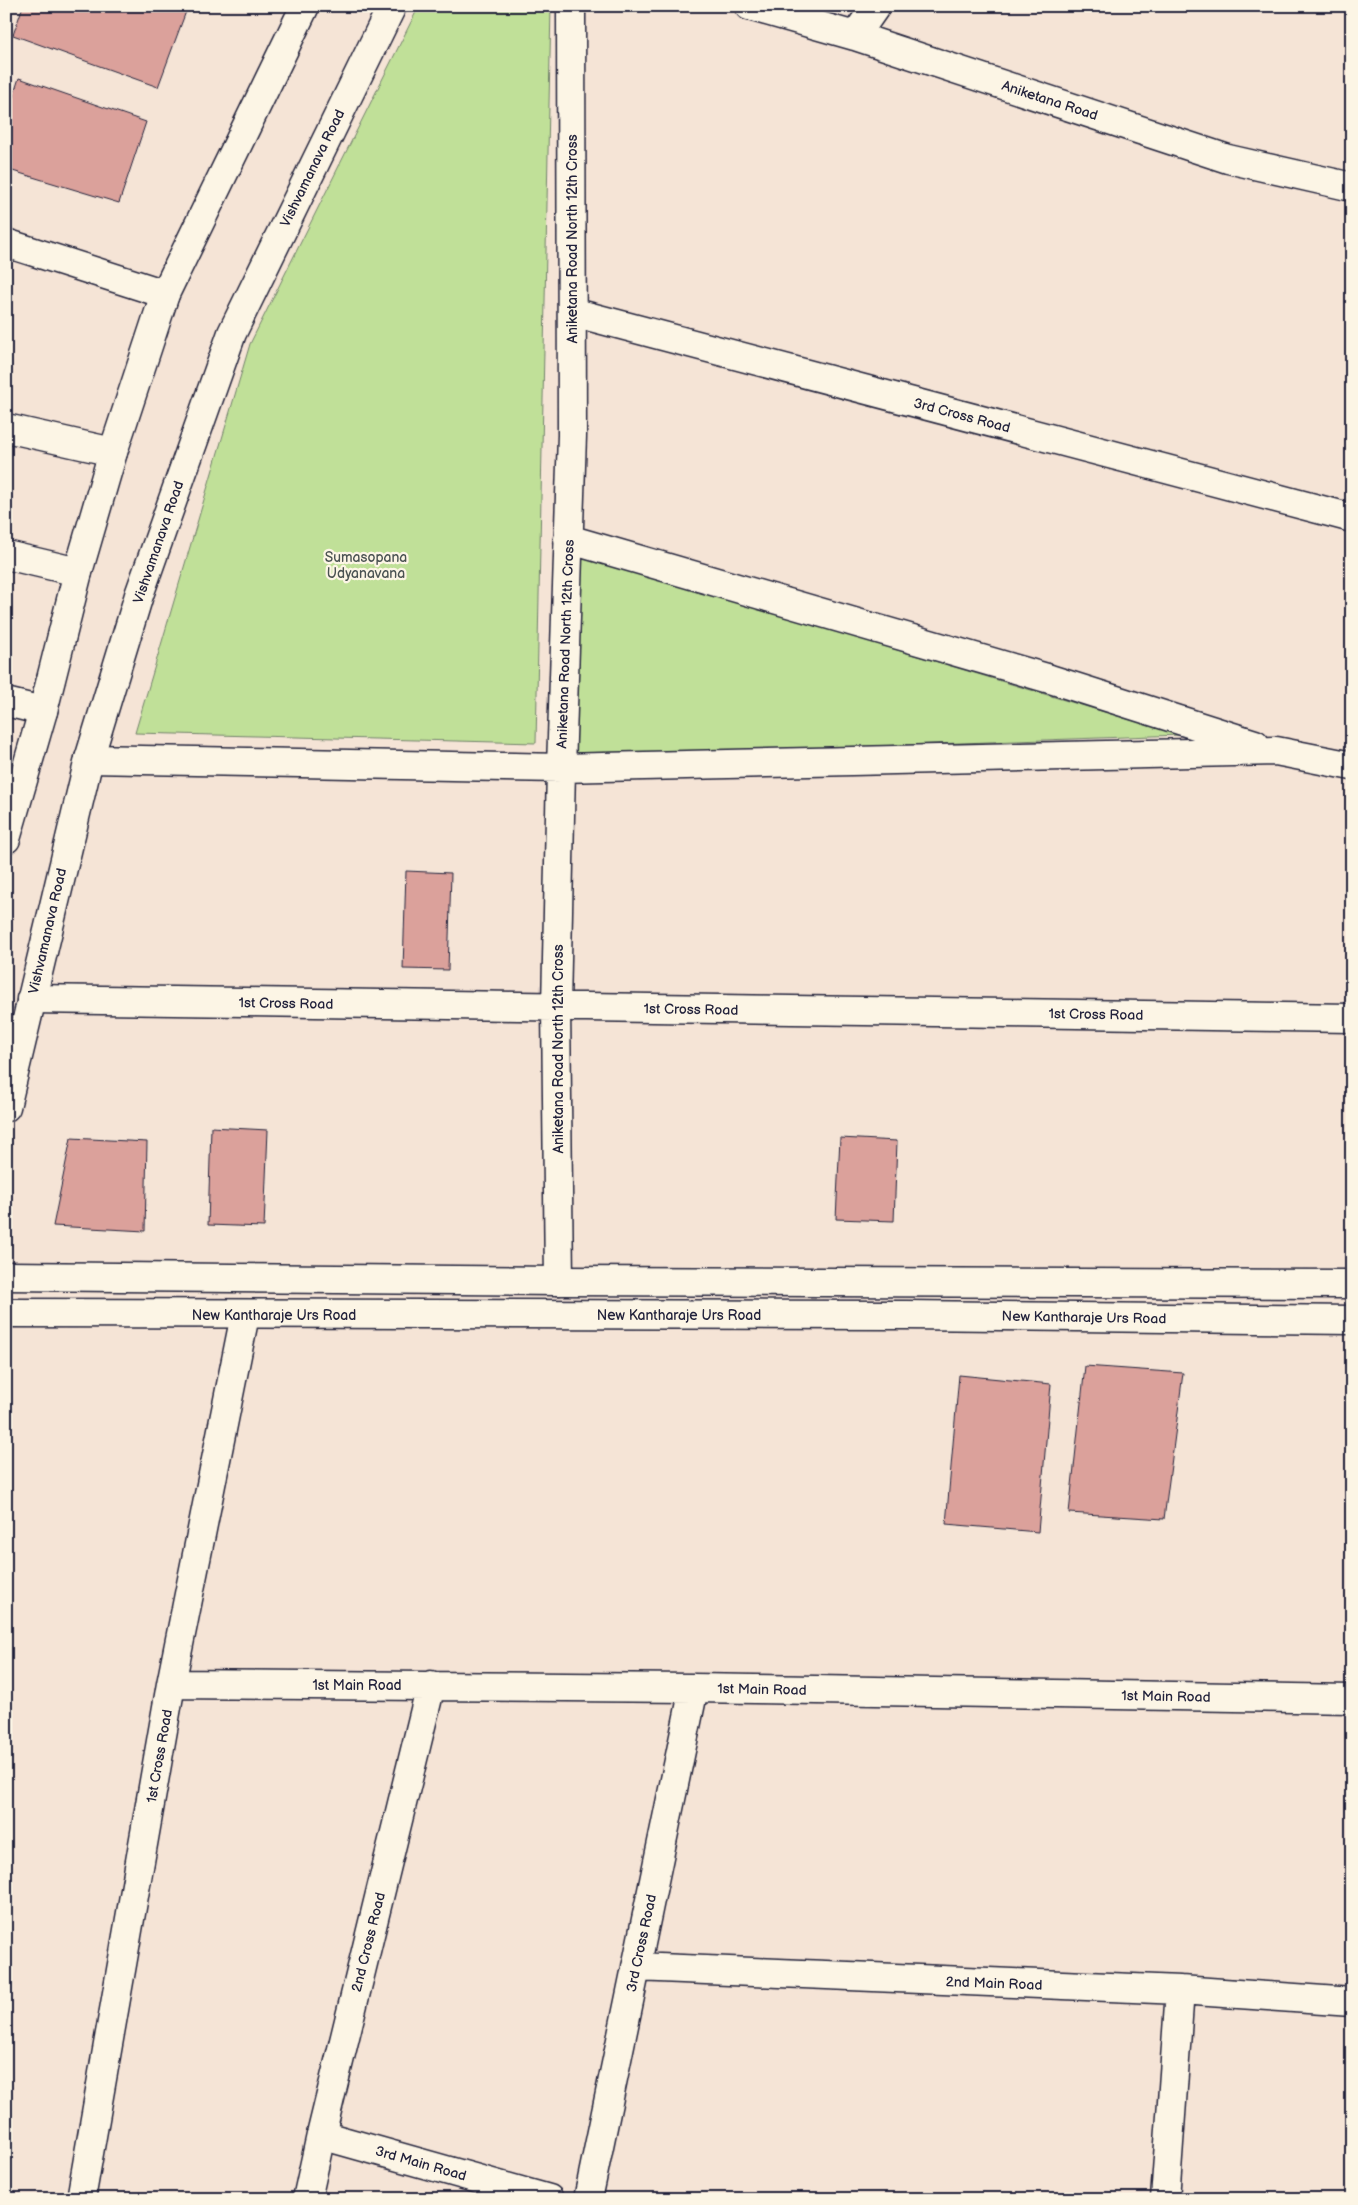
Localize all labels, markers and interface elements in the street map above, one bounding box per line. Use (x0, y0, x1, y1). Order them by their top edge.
street label: Aniketana Road (1000, 77, 1100, 124)
street label: Vishvamanava Road (277, 107, 348, 230)
street label: Aniketana Road North 12th Cross (564, 134, 581, 344)
street label: 3rd Cross Road (912, 394, 1012, 437)
street label: Vishvamanava Road (130, 479, 187, 606)
street label: Aniketana Road North 12th Cross (553, 539, 578, 749)
park label: Sumasopana Udyanavana (325, 549, 407, 582)
street label: Vishvamanava Road (25, 867, 70, 996)
street label: Aniketana Road North 12th Cross (550, 944, 567, 1154)
street label: 1st Cross Road (239, 994, 333, 1013)
street label: 1st Cross Road (644, 1000, 738, 1019)
street label: 1st Cross Road (1049, 1005, 1143, 1024)
street label: New Kantharaje Urs Road (192, 1307, 356, 1324)
street label: New Kantharaje Urs Road (597, 1307, 761, 1324)
street label: New Kantharaje Urs Road (1002, 1308, 1166, 1327)
street label: 1st Main Road (312, 1677, 402, 1694)
street label: 1st Main Road (717, 1680, 807, 1699)
street label: 1st Main Road (1121, 1687, 1211, 1706)
street label: 1st Cross Road (143, 1708, 176, 1804)
street label: 2nd Cross Road (348, 1891, 389, 1994)
street label: 3rd Cross Road (623, 1893, 660, 1993)
street label: 2nd Main Road (945, 1973, 1043, 1994)
street label: 3rd Main Road (373, 2142, 468, 2185)

